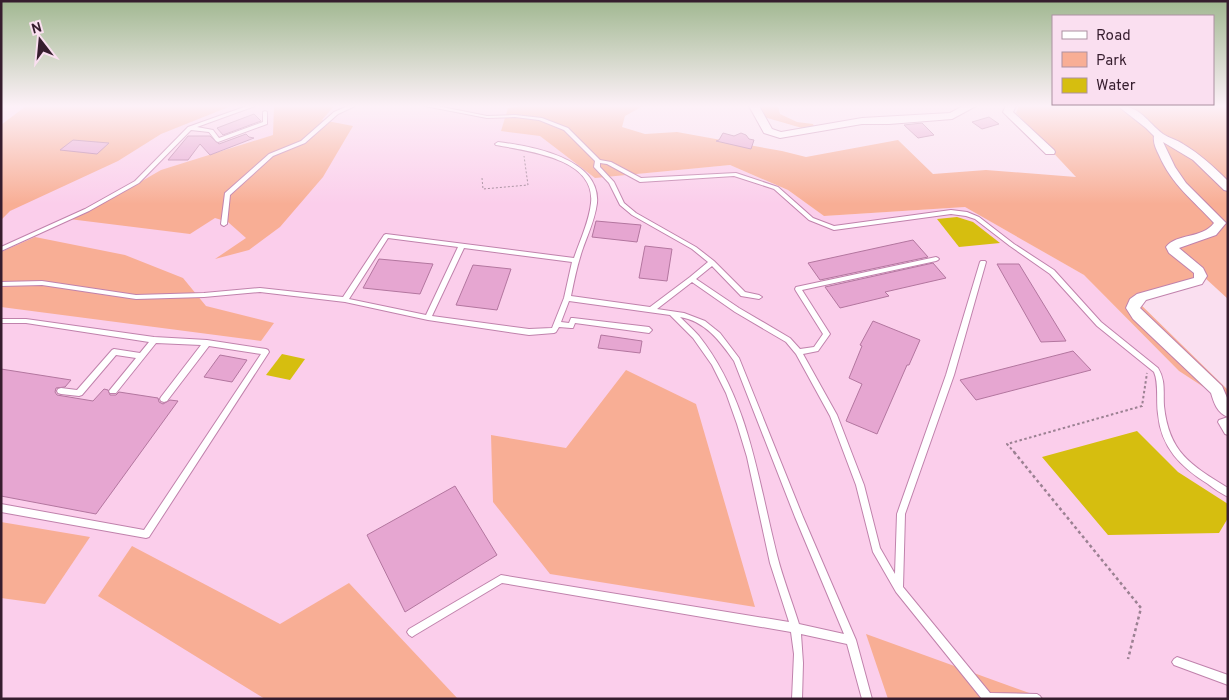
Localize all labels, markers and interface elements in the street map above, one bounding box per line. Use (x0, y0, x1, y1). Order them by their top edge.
north arrow (15, 15, 65, 65)
legend (1052, 15, 1214, 105)
text: N (30, 19, 44, 39)
text: Road (1096, 27, 1131, 46)
text: Park (1096, 52, 1127, 71)
text: Water (1096, 77, 1136, 96)

